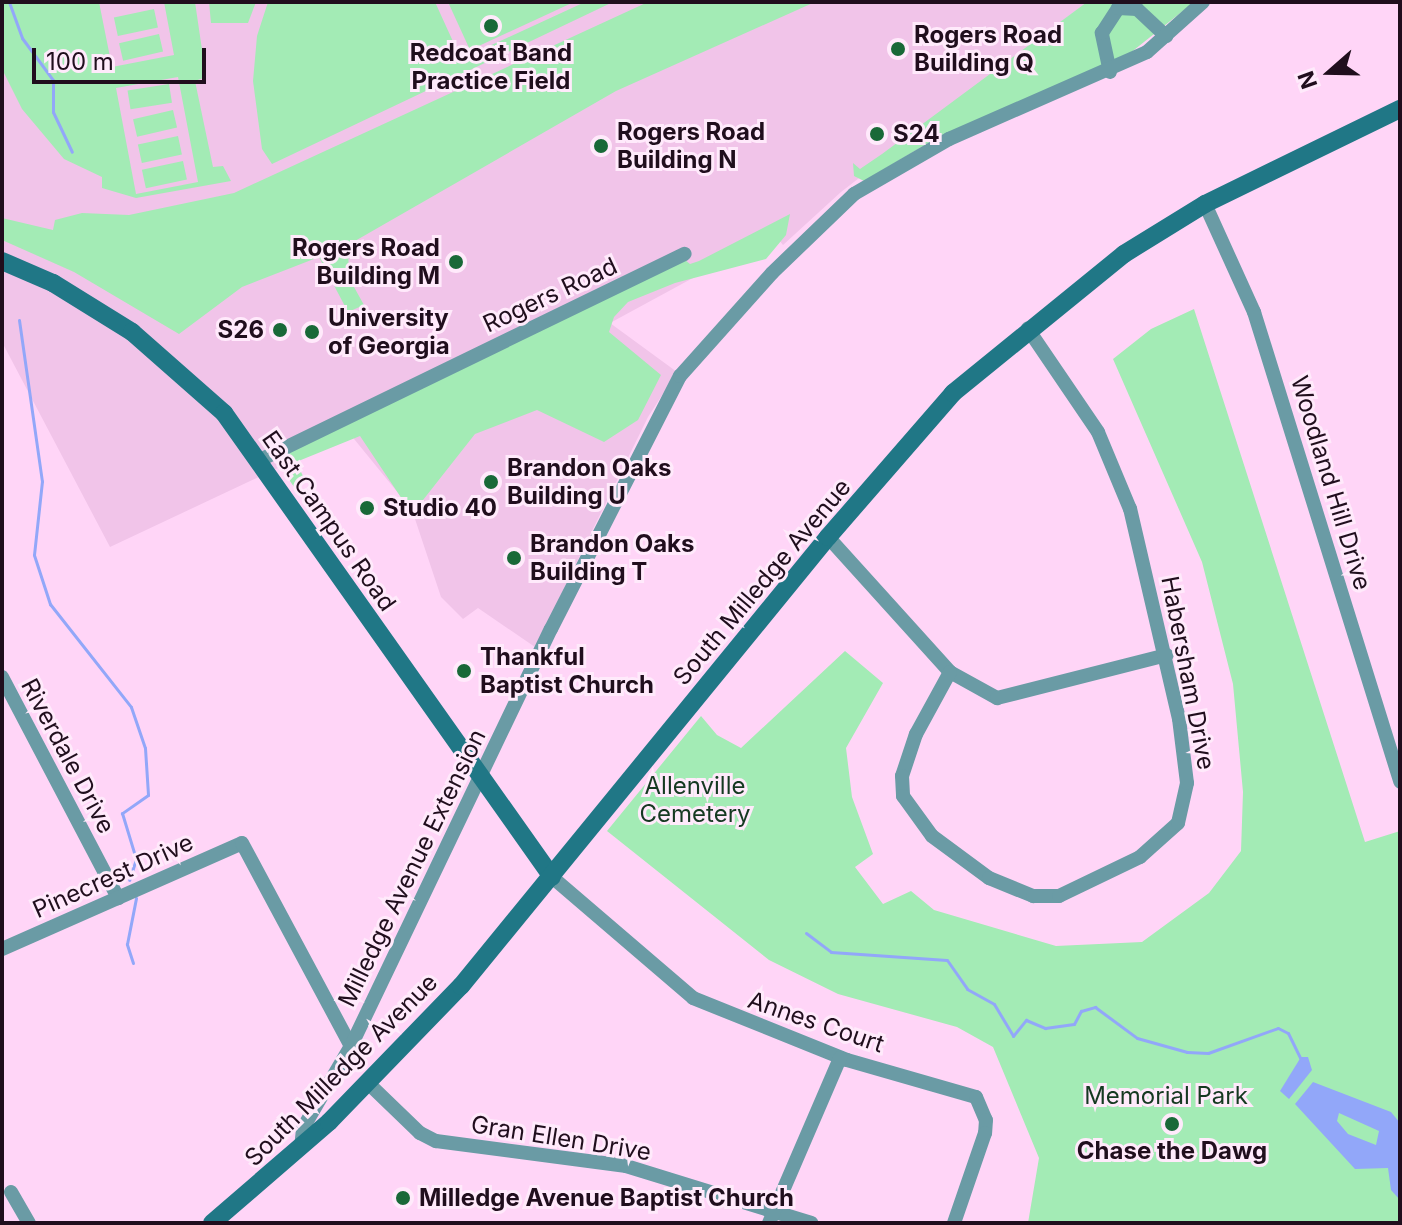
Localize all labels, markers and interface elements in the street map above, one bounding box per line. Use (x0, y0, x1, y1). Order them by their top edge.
marker: Redcoat Band Practice Field (482, 17, 500, 35)
place label: Rogers Road Building Q (914, 21, 1062, 77)
scale bar (36, 32, 210, 82)
north arrow (1290, 32, 1370, 112)
place label: Redcoat Band Practice Field (410, 39, 572, 95)
marker: Rogers Road Building Q (889, 40, 907, 58)
text: 100 m (46, 47, 114, 76)
text: N (1292, 68, 1323, 93)
place label: Rogers Road Building N (617, 118, 765, 174)
place label: S24 (893, 120, 940, 148)
marker: S24 (868, 125, 886, 143)
marker: Rogers Road Building N (592, 137, 610, 155)
place label: Rogers Road Building M (292, 234, 440, 290)
street label: Rogers Road (478, 251, 622, 339)
marker: Rogers Road Building M (447, 253, 465, 271)
place label: University of Georgia (328, 304, 450, 360)
place label: S26 (218, 316, 264, 344)
marker: S26 (271, 321, 289, 339)
marker: University of Georgia (303, 323, 321, 341)
street label: Woodland Hill Drive (1285, 372, 1377, 594)
street label: East Campus Road (256, 425, 402, 617)
place label: Brandon Oaks Building U (507, 454, 671, 510)
marker: Brandon Oaks Building U (482, 473, 500, 491)
street label: South Milledge Avenue (667, 473, 857, 691)
place label: Studio 40 (383, 494, 497, 522)
marker: Studio 40 (358, 499, 376, 517)
place label: Brandon Oaks Building T (530, 530, 694, 586)
marker: Brandon Oaks Building T (505, 549, 523, 567)
street label: Habersham Drive (1155, 574, 1221, 772)
place label: Thankful Baptist Church (480, 643, 654, 699)
marker: Thankful Baptist Church (455, 662, 473, 680)
street label: Riverdale Drive (15, 674, 121, 838)
street label: Milledge Avenue Extension (332, 725, 492, 1011)
park label: Allenville Cemetery (639, 772, 751, 828)
street label: Pinecrest Drive (28, 828, 198, 924)
street label: South Milledge Avenue (239, 968, 443, 1172)
street label: Annes Court (744, 985, 888, 1059)
park label: Memorial Park (1084, 1082, 1248, 1110)
street label: Gran Ellen Drive (469, 1110, 653, 1166)
marker: Chase the Dawg (1163, 1115, 1181, 1133)
place label: Chase the Dawg (1077, 1137, 1267, 1165)
place label: Milledge Avenue Baptist Church (419, 1184, 794, 1212)
marker: Milledge Avenue Baptist Church (394, 1189, 412, 1207)

